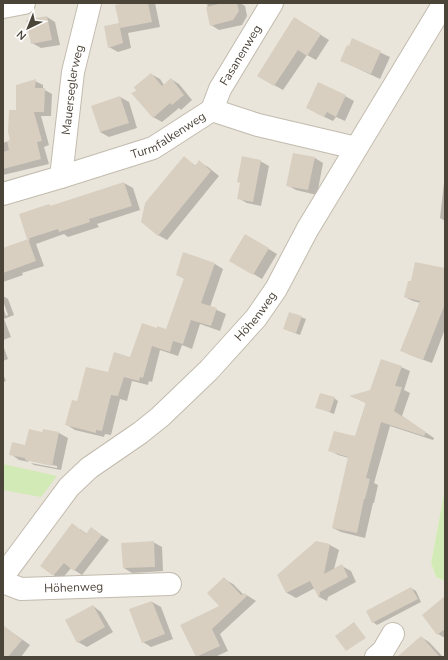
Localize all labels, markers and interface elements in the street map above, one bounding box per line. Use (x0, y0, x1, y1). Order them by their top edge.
north arrow (8, 8, 48, 48)
street label: Fasanenweg (216, 22, 265, 89)
text: N (13, 27, 30, 43)
street label: Mauerseglerweg (58, 43, 87, 136)
street label: Turmfalkenweg (129, 108, 209, 163)
street label: Höhenweg (231, 288, 280, 344)
street label: Höhenweg (44, 578, 104, 596)

